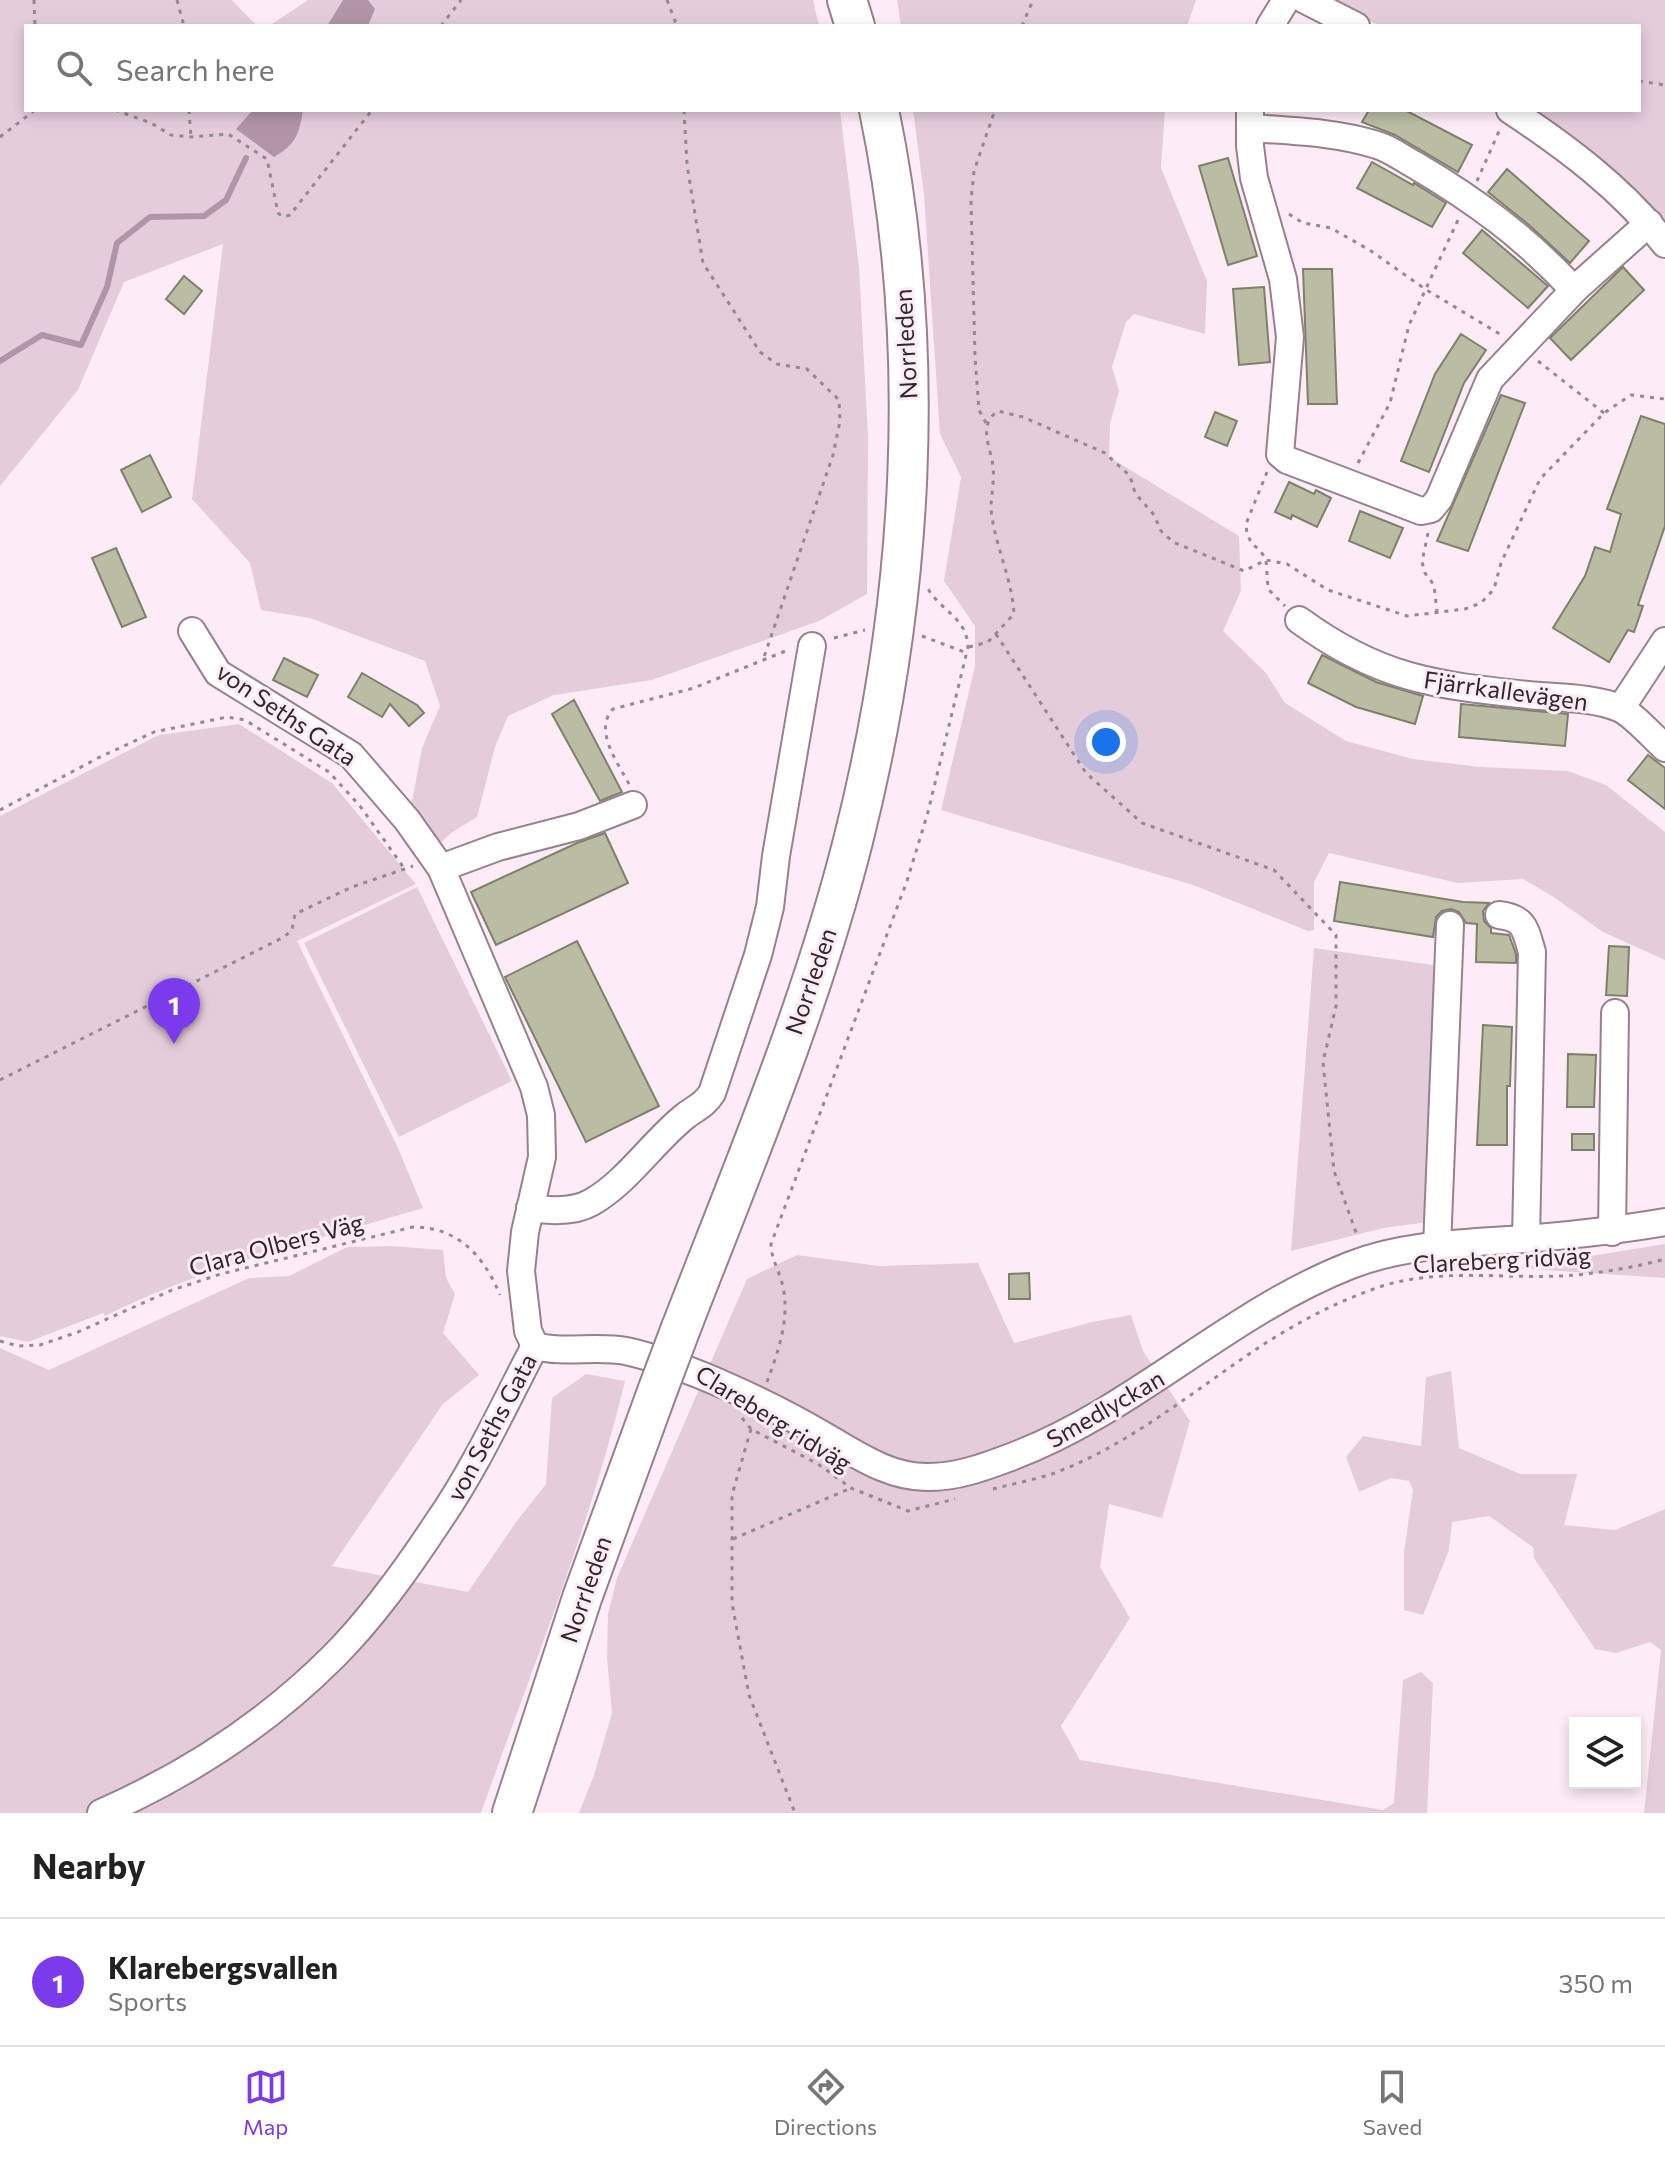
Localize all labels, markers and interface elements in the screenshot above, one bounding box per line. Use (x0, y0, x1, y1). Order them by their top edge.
search box (24, 24, 1641, 112)
icon: search (52, 46, 96, 90)
text: Search here (116, 50, 275, 87)
street label: Norrleden (888, 288, 922, 400)
street label: von Seths Gata (211, 656, 363, 772)
street label: Fjärrkallevägen (1422, 664, 1590, 716)
your location (1086, 722, 1126, 762)
street label: Norrleden (778, 924, 842, 1038)
pin: 1 (148, 978, 200, 1044)
street label: Clara Olbers Väg (186, 1207, 366, 1281)
street label: Clareberg ridväg (1412, 1240, 1592, 1278)
street label: von Seths Gata (440, 1348, 542, 1506)
street label: Clareberg ridväg (691, 1359, 857, 1477)
street label: Smedlyckan (1041, 1363, 1169, 1453)
street label: Norrleden (553, 1532, 617, 1646)
map controls (1569, 1717, 1641, 1789)
button: layers (1569, 1717, 1641, 1789)
text: Nearby (32, 1844, 146, 1886)
text: Klarebergsvallen (108, 1948, 338, 1985)
text: 1 (52, 1967, 64, 1998)
text: 350 m (1559, 1967, 1633, 1998)
text: Sports (108, 1985, 187, 2016)
tab: Map (243, 2065, 288, 2140)
tab: Directions (774, 2065, 877, 2140)
tab: Saved (1363, 2065, 1422, 2140)

